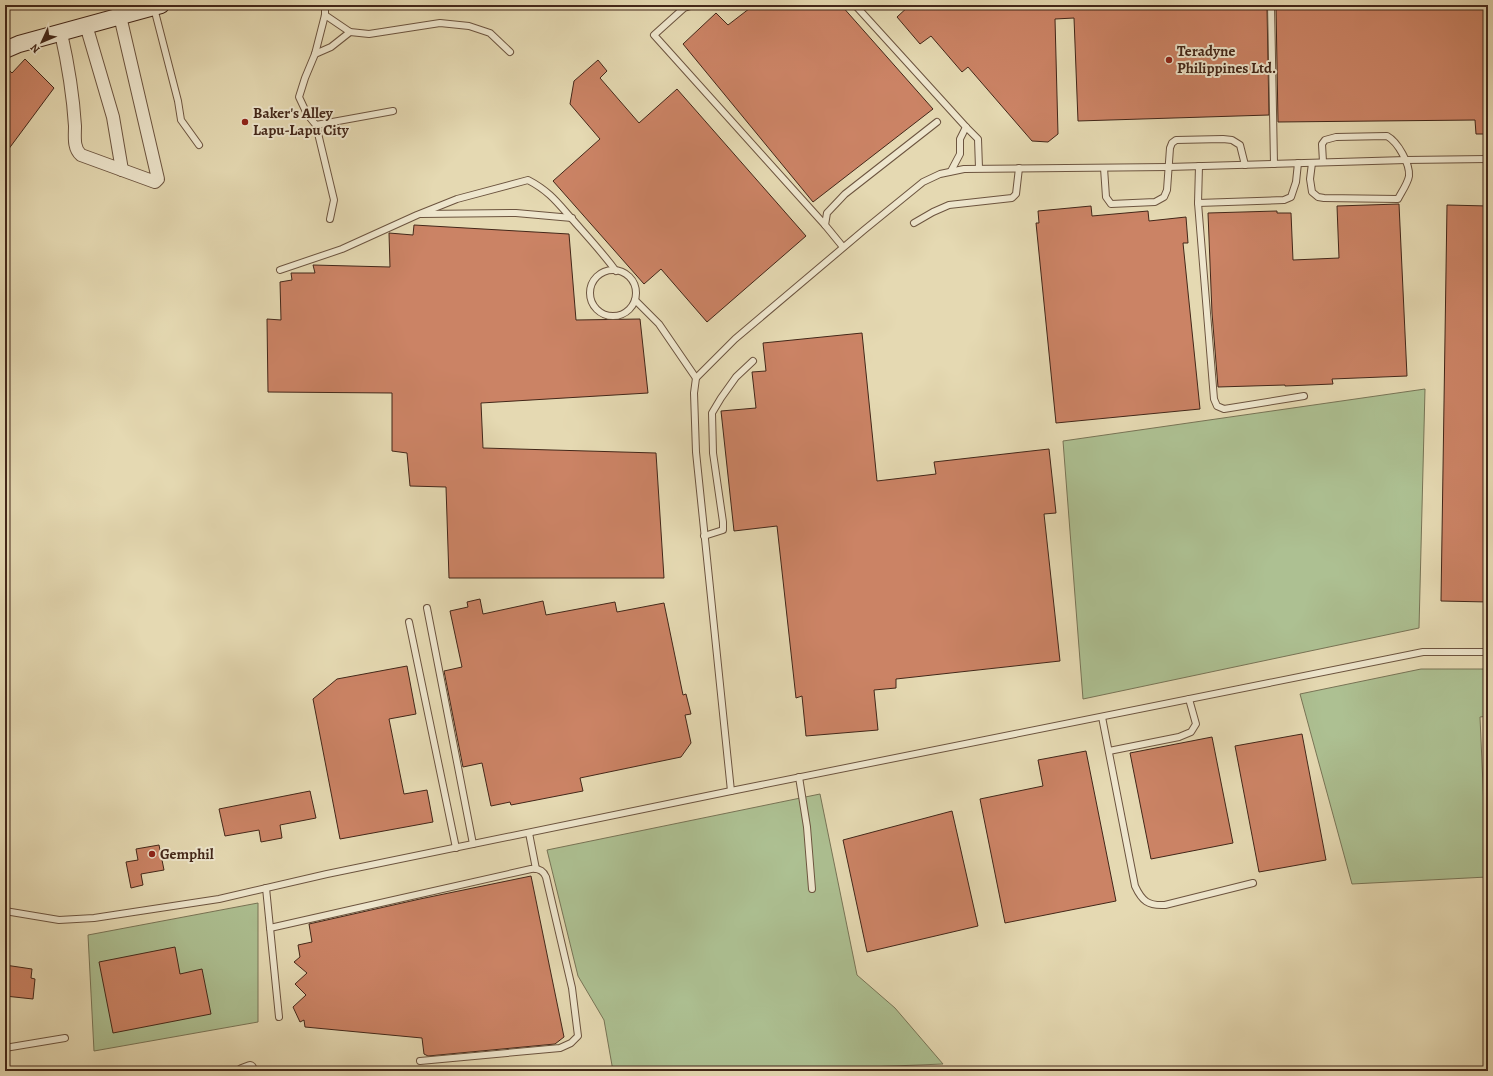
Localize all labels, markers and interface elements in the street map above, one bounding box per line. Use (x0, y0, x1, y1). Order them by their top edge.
north arrow (22, 22, 62, 62)
text: N (27, 41, 43, 57)
place label: Teradyne Philippines Ltd. (1177, 41, 1276, 78)
marker: Teradyne Philippines Ltd. (1164, 55, 1174, 65)
place label: Baker's Alley Lapu-Lapu City (253, 103, 350, 140)
marker: Baker's Alley Lapu-Lapu City (240, 117, 250, 127)
place label: Gemphil (160, 844, 214, 864)
marker: Gemphil (147, 849, 157, 859)

